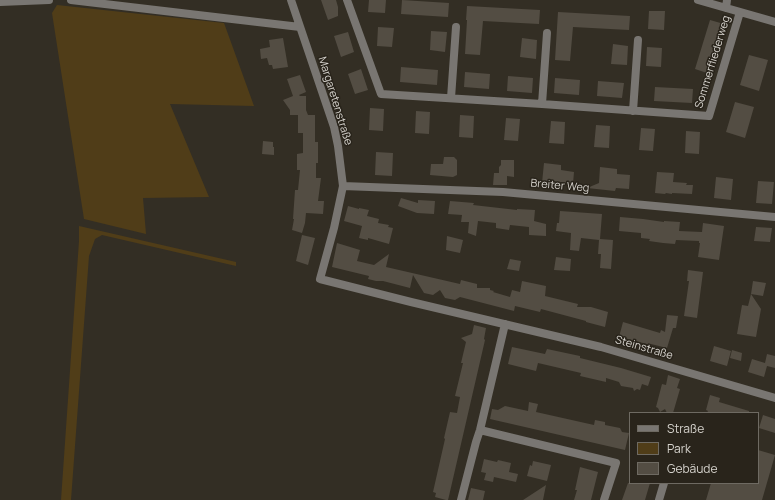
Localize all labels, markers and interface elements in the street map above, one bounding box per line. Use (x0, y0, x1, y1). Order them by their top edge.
street label: Sommerfliederweg (693, 14, 733, 110)
street label: Margaretenstraße (315, 55, 355, 147)
street label: Breiter Weg (530, 177, 590, 195)
street label: Steinstraße (614, 333, 674, 363)
legend (629, 412, 759, 484)
text: Straße (667, 420, 704, 437)
text: Park (667, 440, 691, 457)
text: Gebäude (667, 460, 718, 477)

